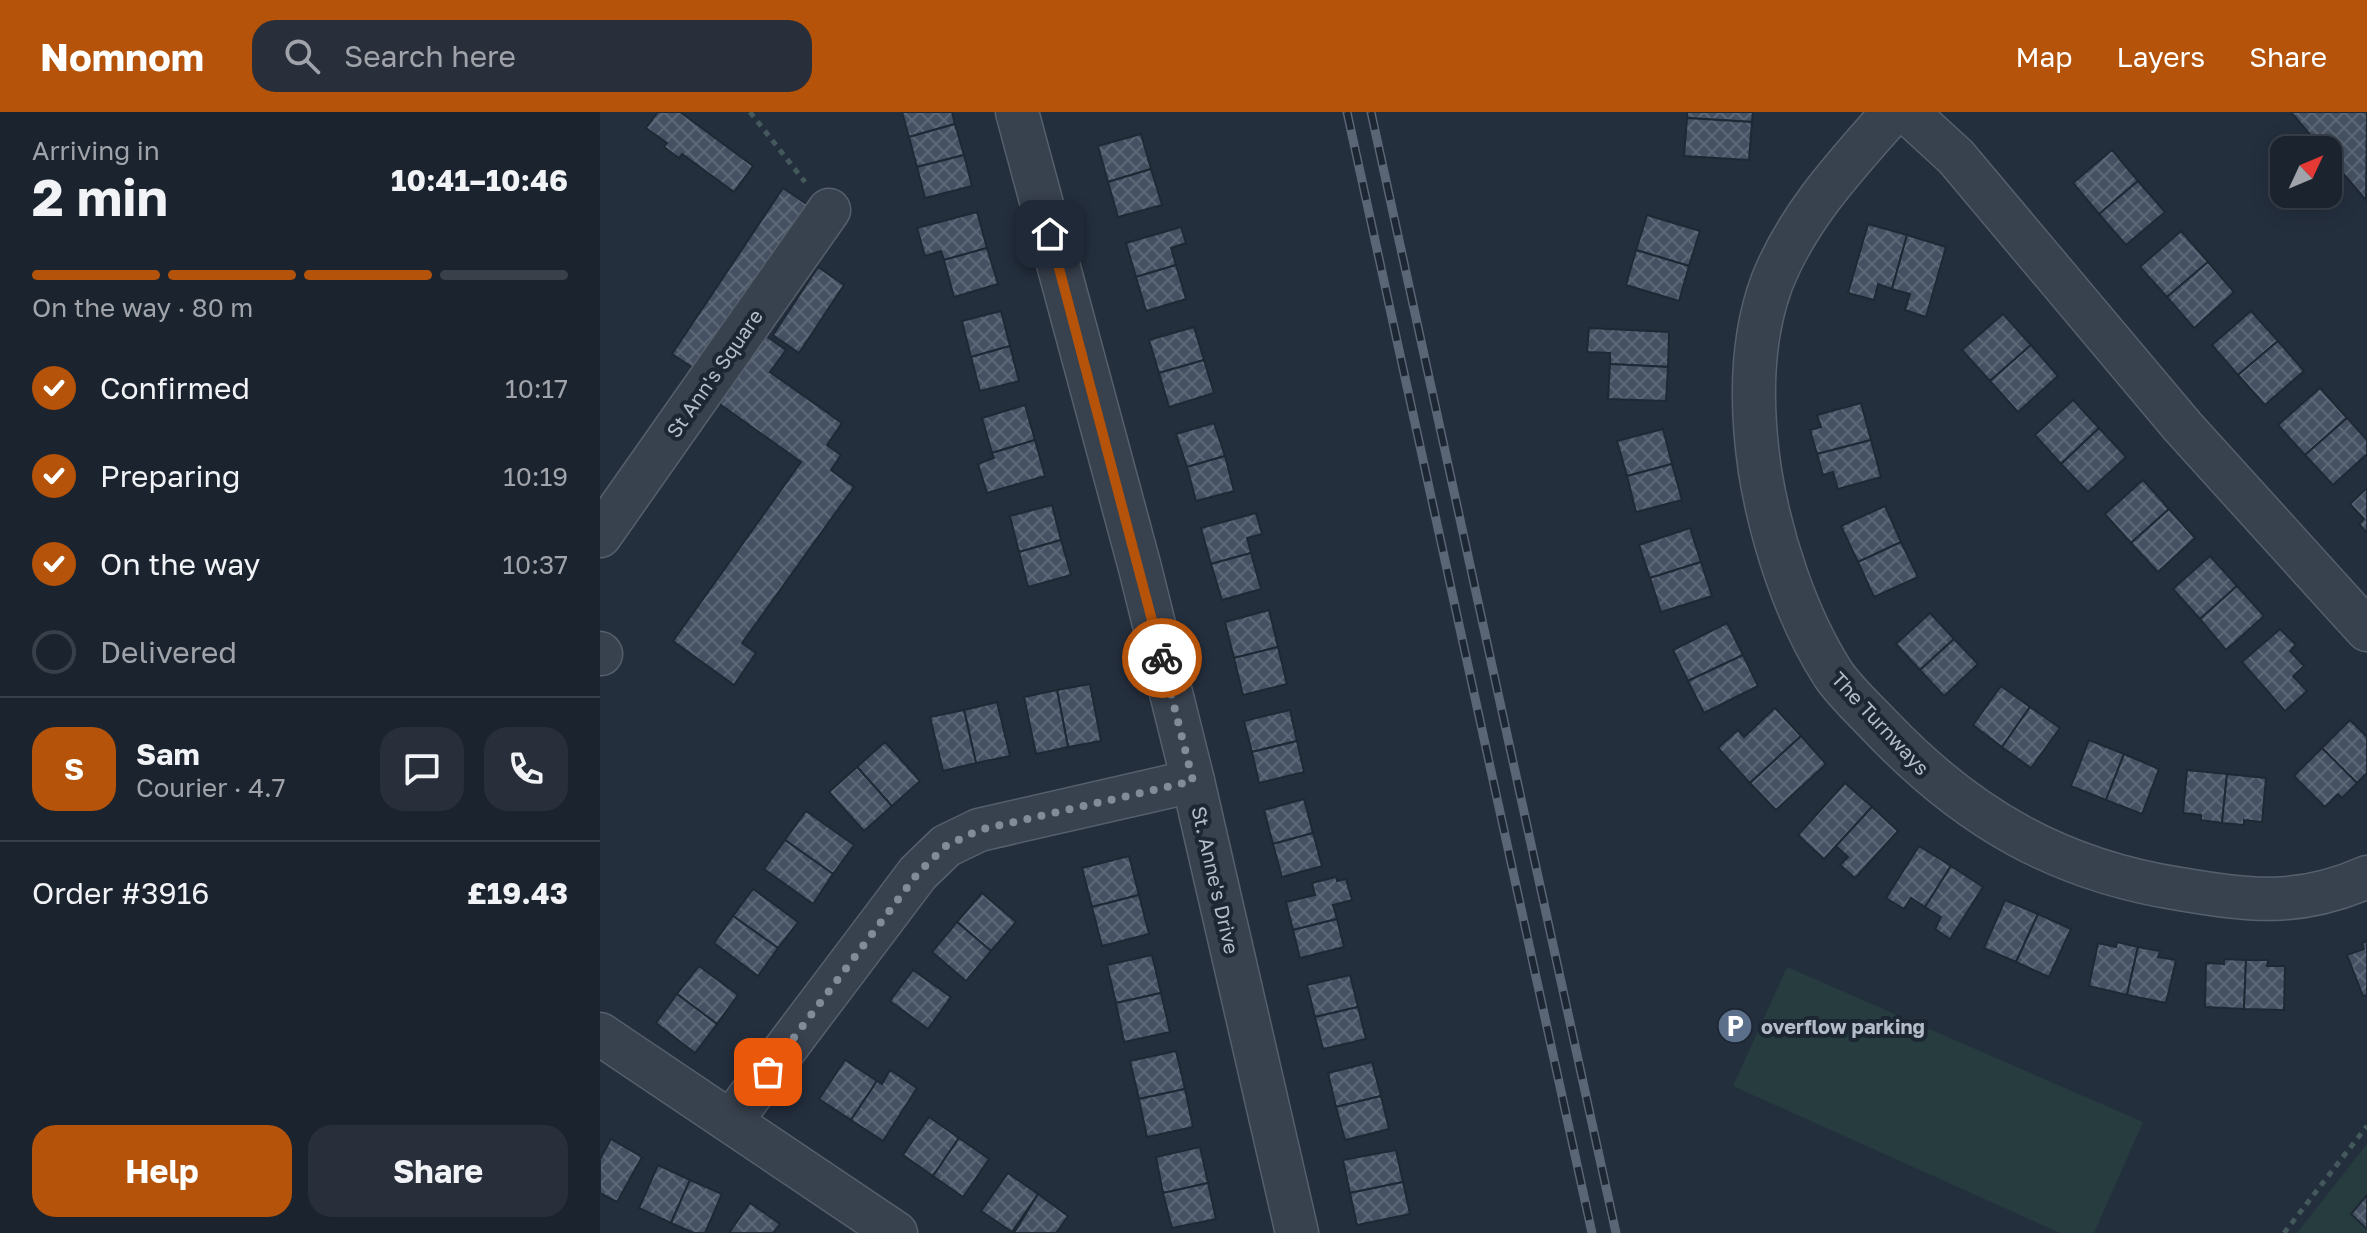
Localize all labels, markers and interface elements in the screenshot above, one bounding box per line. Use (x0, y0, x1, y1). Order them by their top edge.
search box (252, 20, 812, 92)
text: Nomnom (40, 34, 204, 79)
icon: search (280, 34, 324, 78)
text: Search here (344, 38, 516, 74)
text: Map (2015, 40, 2073, 73)
text: Layers (2117, 40, 2205, 73)
text: Share (2249, 40, 2327, 73)
text: Arriving in (32, 135, 160, 166)
north arrow (2270, 136, 2342, 208)
map controls (2270, 136, 2342, 208)
text: 10:41–10:46 (391, 162, 568, 198)
text: 2 min (32, 165, 168, 227)
pin (1016, 200, 1084, 268)
icon: home (1028, 212, 1072, 256)
text: On the way · 80 m (32, 292, 253, 323)
street label: St Ann's Square (661, 304, 767, 442)
icon: check (32, 366, 76, 410)
text: Confirmed (100, 370, 250, 406)
text: 10:17 (505, 373, 568, 404)
icon: check (32, 454, 76, 498)
text: Preparing (100, 458, 241, 494)
text: 10:19 (503, 461, 568, 492)
icon: check (32, 542, 76, 586)
text: On the way (100, 546, 260, 582)
text: 10:37 (502, 549, 568, 580)
courier (1122, 618, 1202, 698)
text: Delivered (100, 634, 237, 670)
icon: bike (1140, 636, 1184, 680)
street label: The Turnways (1827, 666, 1935, 780)
button: chat (380, 727, 464, 811)
button: phone (484, 727, 568, 811)
text: Sam (136, 736, 200, 772)
text: S (64, 751, 84, 787)
text: Courier · 4.7 (136, 772, 286, 803)
street label: St. Anne's Drive (1187, 804, 1245, 956)
text: Order #3916 (32, 875, 209, 911)
text: £19.43 (467, 875, 568, 911)
parking icon: overflow parking (1716, 1007, 1754, 1045)
place label: overflow parking (1761, 1014, 1925, 1038)
pin (734, 1038, 802, 1106)
icon: bag (746, 1050, 790, 1094)
button: Help (32, 1125, 292, 1217)
button: Share (308, 1125, 568, 1217)

